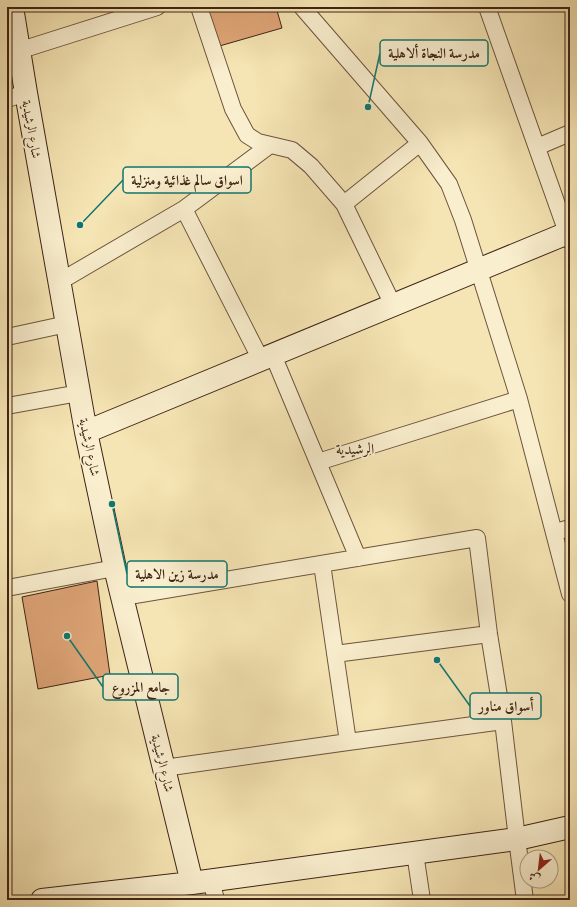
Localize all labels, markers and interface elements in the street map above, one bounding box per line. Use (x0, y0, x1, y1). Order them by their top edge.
callout: مدرسة النجاة ألاهلية (380, 40, 488, 66)
text: مدرسة النجاة ألاهلية (388, 43, 480, 62)
street label: شارع الرشيدية (15, 99, 44, 160)
callout: اسواق سالم غذائية ومنزلية (123, 167, 251, 193)
text: اسواق سالم غذائية ومنزلية (131, 172, 243, 193)
street label: شارع الرشيدية (72, 417, 103, 478)
district label: الرشيدية (336, 440, 374, 458)
callout: مدرسة زين الاهلية (127, 561, 227, 587)
text: مدرسة زين الاهلية (135, 566, 219, 583)
callout: جامع المزروع (103, 674, 178, 700)
text: جامع المزروع (112, 679, 171, 700)
callout: أسواق مناور (470, 693, 541, 719)
text: أسواق مناور (477, 696, 534, 715)
street label: شارع الرشيدية (144, 733, 177, 794)
north arrow (519, 849, 559, 889)
text: ش (527, 869, 542, 886)

